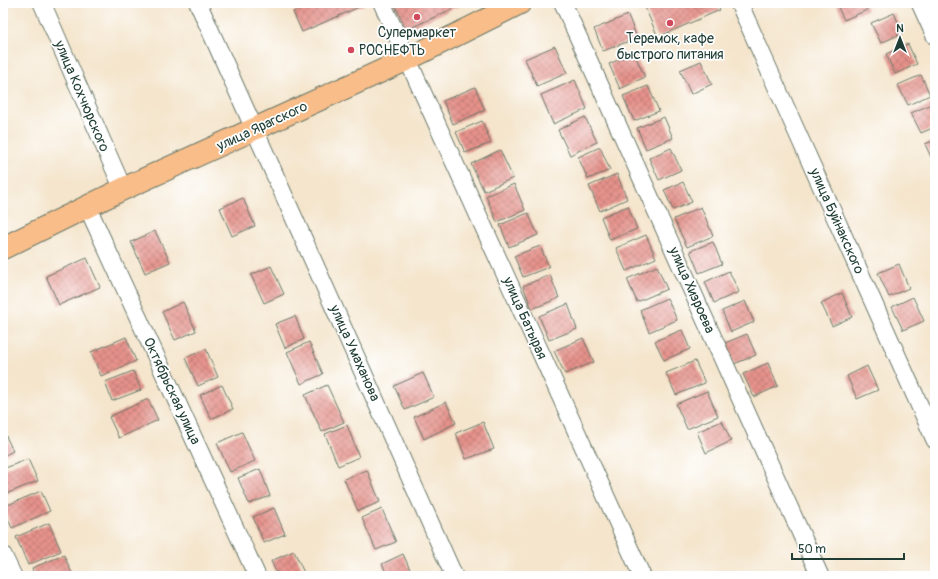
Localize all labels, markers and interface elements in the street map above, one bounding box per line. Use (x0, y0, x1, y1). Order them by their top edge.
marker: Супермаркет (412, 12, 422, 22)
marker: Теремок, кафе быстрого питания (665, 18, 675, 28)
north arrow (880, 18, 920, 58)
text: N (896, 22, 904, 35)
place label: Супермаркет (378, 24, 456, 41)
place label: Теремок, кафе быстрого питания (616, 30, 724, 63)
street label: улица Кохчюрского (50, 37, 113, 155)
place label: РОСНЕФТЬ (359, 42, 425, 59)
marker: РОСНЕФТЬ (346, 45, 356, 55)
street label: улица Ярагского (213, 97, 310, 155)
street label: улица Буйнакского (806, 165, 868, 277)
street label: улица Хизроева (665, 243, 719, 336)
street label: улица Батырая (499, 273, 551, 362)
street label: улица Умаханова (326, 301, 384, 404)
street label: Октябрьская улица (140, 335, 204, 447)
scale bar (792, 535, 904, 561)
text: 50 m (798, 542, 826, 557)

